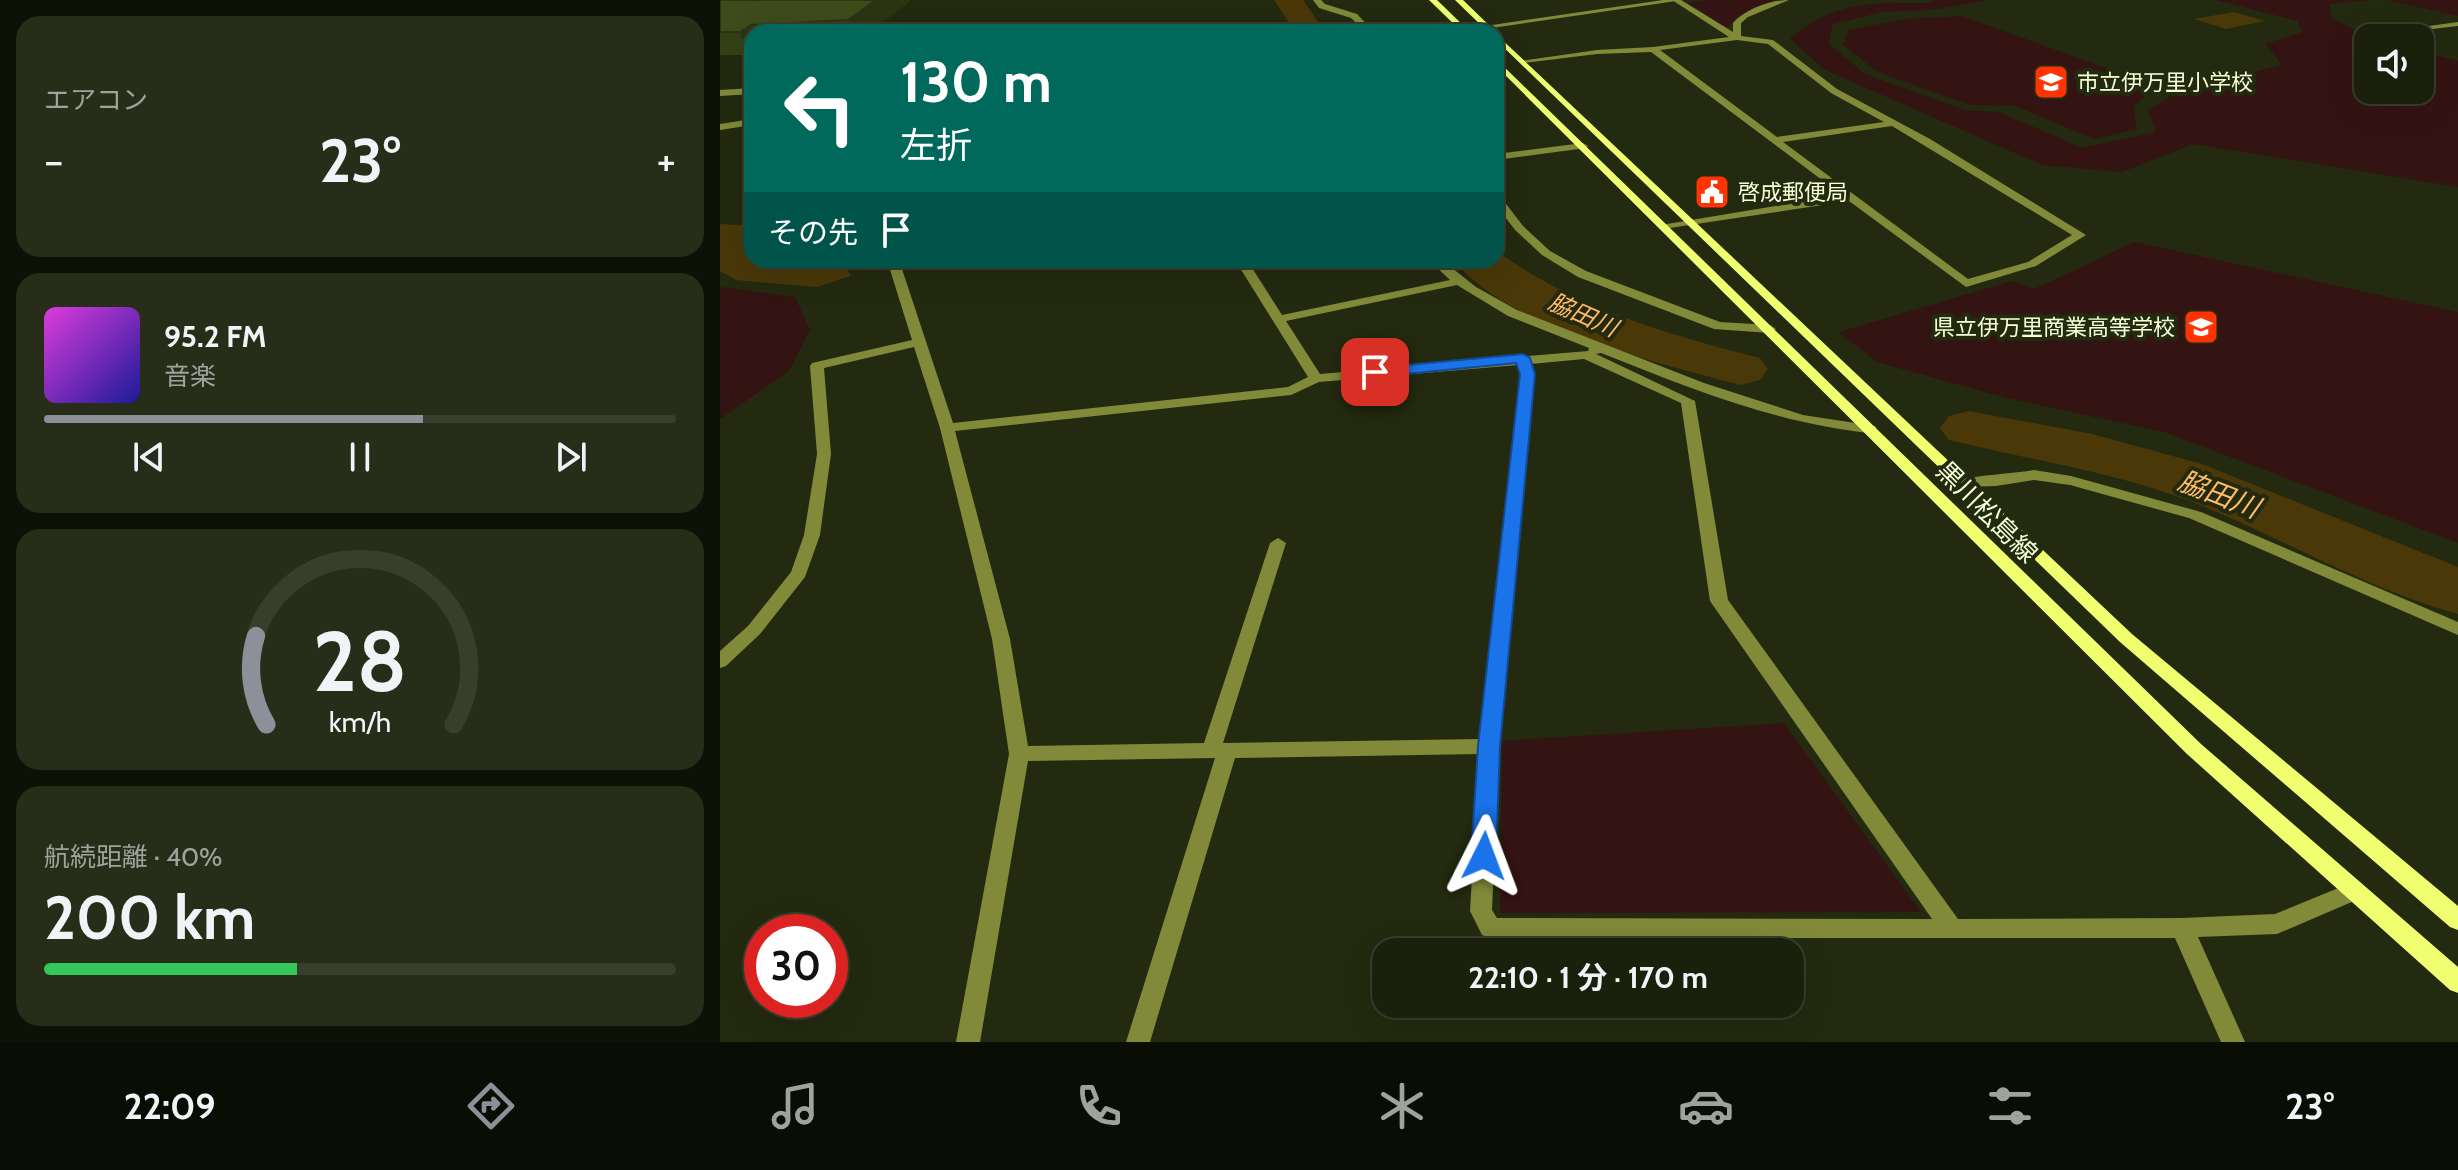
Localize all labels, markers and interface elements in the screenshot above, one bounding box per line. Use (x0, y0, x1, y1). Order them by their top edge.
map controls (2354, 24, 2434, 104)
button: sound (2354, 24, 2434, 104)
text: 130 m (900, 48, 1052, 116)
icon: left (768, 56, 872, 160)
school or university icon: 市立伊万里小学校 (2032, 63, 2070, 101)
place label: 市立伊万里小学校 (2077, 69, 2253, 96)
text: エアコン (44, 84, 148, 116)
text: 左折 (900, 123, 972, 167)
text: 23° (319, 124, 401, 197)
text: − (44, 134, 63, 187)
text: + (657, 134, 676, 187)
public building icon: 啓成郵便局 (1693, 173, 1731, 211)
place label: 啓成郵便局 (1738, 179, 1848, 206)
icon: arrive (874, 208, 918, 252)
text: その先 (768, 214, 858, 251)
water label: 脇田川 (1544, 287, 1625, 344)
school or university icon: 県立伊万里商業高等学校 (2182, 308, 2220, 346)
place label: 県立伊万里商業高等学校 (1933, 314, 2175, 341)
text: 95.2 FM (164, 318, 267, 355)
pin (1341, 338, 1409, 406)
icon: arrive (1353, 350, 1397, 394)
text: 音楽 (164, 360, 216, 392)
icon: previous (127, 435, 171, 479)
icon: pause (338, 435, 382, 479)
icon: next (549, 435, 593, 479)
street label: 黒川松島線 (1930, 455, 2044, 569)
water label: 脇田川 (2174, 463, 2267, 526)
text: 28 (313, 611, 407, 712)
text: km/h (329, 704, 391, 739)
position arrow (1442, 814, 1526, 898)
text: 航続距離 · 40% (44, 841, 222, 873)
text: 200 km (44, 881, 255, 954)
speed limit sign: 30 (744, 914, 848, 1018)
text: 22:10 · 1 分 · 170 m (1468, 959, 1708, 996)
icon: directions (463, 1078, 519, 1134)
icon: music (767, 1078, 823, 1134)
icon: phone (1071, 1078, 1127, 1134)
icon: climate (1374, 1078, 1430, 1134)
icon: car (1678, 1078, 1734, 1134)
icon: filters (1982, 1078, 2038, 1134)
text: 22:09 (124, 1084, 216, 1128)
text: 23° (2285, 1084, 2334, 1128)

